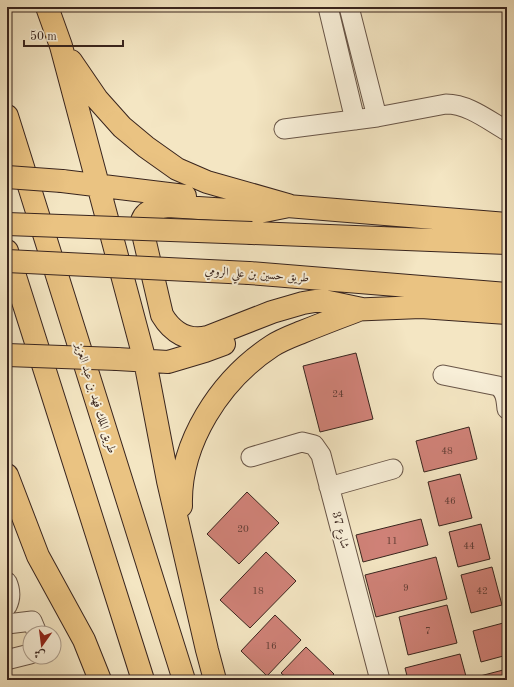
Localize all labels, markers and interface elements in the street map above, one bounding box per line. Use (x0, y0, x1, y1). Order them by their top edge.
scale bar (24, 22, 123, 48)
text: 50 m (30, 30, 57, 43)
street label: طريق حسين بن علي الرومي (204, 265, 310, 290)
street label: طريق الملك فهد بن عبد العزيز (71, 340, 118, 455)
house number: 24 (332, 389, 344, 399)
house number: 48 (441, 446, 453, 456)
house number: 46 (444, 496, 456, 506)
street label: شارع 37 (325, 510, 351, 551)
house number: 20 (237, 524, 249, 534)
house number: 11 (386, 536, 398, 546)
house number: 44 (463, 541, 475, 551)
house number: 9 (403, 583, 409, 593)
house number: 18 (252, 586, 264, 596)
house number: 42 (476, 586, 488, 596)
north arrow (22, 625, 62, 665)
house number: 7 (425, 626, 431, 636)
house number: 16 (265, 641, 277, 651)
text: ش (33, 647, 47, 660)

